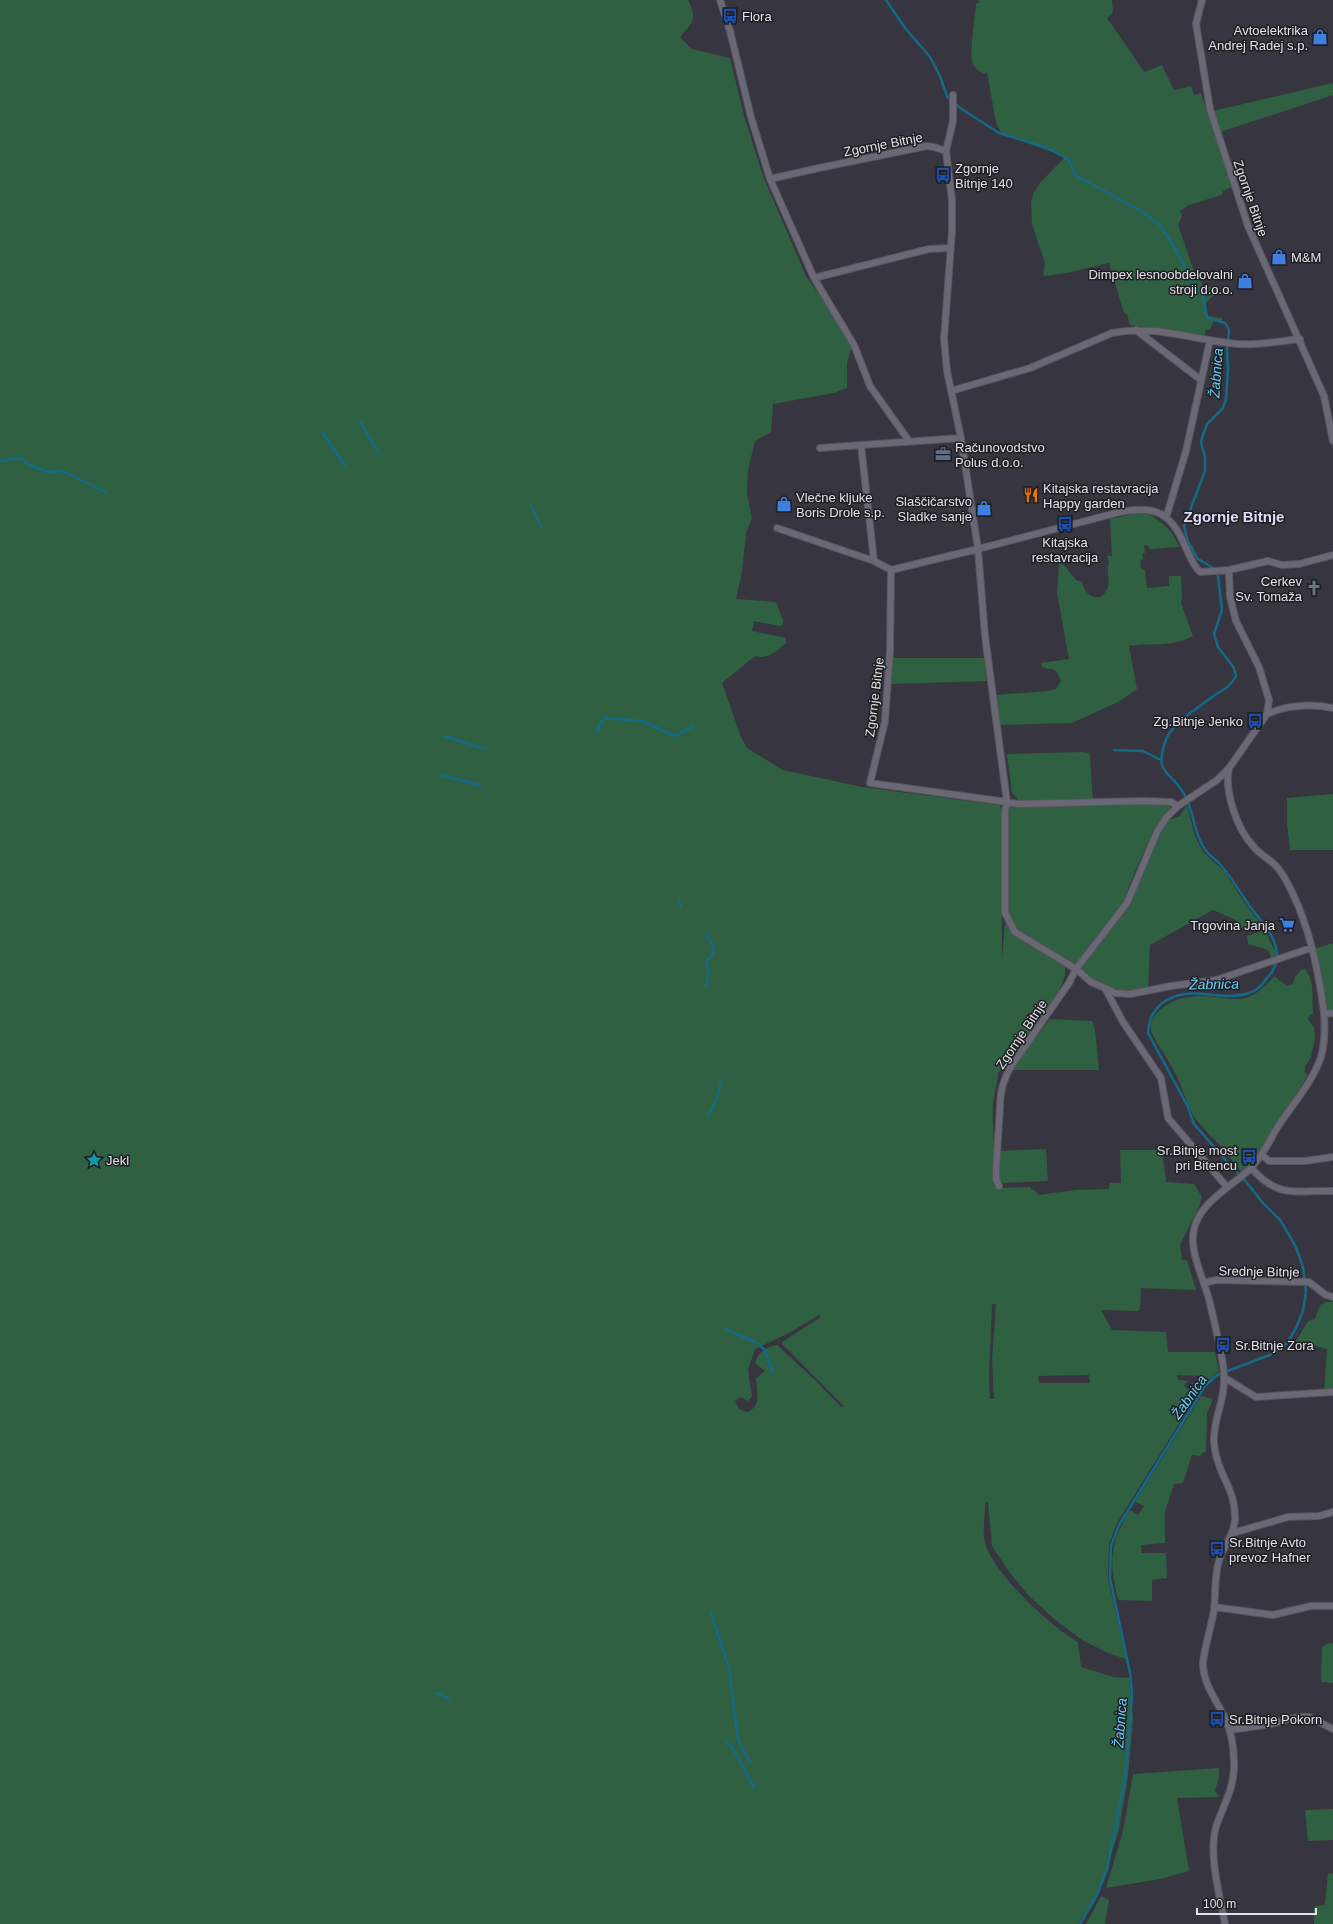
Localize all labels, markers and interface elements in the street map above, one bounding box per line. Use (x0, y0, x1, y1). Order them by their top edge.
bus stop icon: Flora (721, 7, 739, 25)
place label: Flora (742, 9, 772, 24)
place label: Avtoelektrika Andrej Radej s.p. (1208, 23, 1309, 53)
shop icon: Avtoelektrika Andrej Radej s.p. (1311, 28, 1329, 46)
street label: Zgornje Bitnje (842, 129, 924, 160)
street label: Zgornje Bitnje (1230, 158, 1271, 239)
place label: Zgornje Bitnje 140 (955, 161, 1013, 191)
bus stop icon: Zgornje Bitnje 140 (934, 166, 952, 184)
shop icon: M&M (1270, 248, 1288, 266)
place label: M&M (1291, 250, 1321, 265)
place label: Dimpex lesnoobdelovalni stroji d.o.o. (1088, 267, 1233, 297)
shop icon: Dimpex lesnoobdelovalni stroji d.o.o. (1236, 272, 1254, 290)
water label: Žabnica (1206, 347, 1226, 399)
place label: Računovodstvo Polus d.o.o. (955, 440, 1045, 470)
office icon: Računovodstvo Polus d.o.o. (934, 445, 952, 463)
place label: Kitajska restavracija Happy garden (1043, 481, 1159, 511)
restaurant icon: Kitajska restavracija Happy garden (1022, 486, 1040, 504)
place label: Vlečne kljuke Boris Drole s.p. (796, 490, 885, 520)
place label: Slaščičarstvo Sladke sanje (895, 494, 972, 524)
shop icon: Vlečne kljuke Boris Drole s.p. (775, 495, 793, 513)
shop icon: Slaščičarstvo Sladke sanje (975, 499, 993, 517)
district label: Zgornje Bitnje (1184, 508, 1284, 525)
bus stop icon: Kitajska restavracija (1056, 515, 1074, 533)
place label: Kitajska restavracija (1032, 535, 1099, 565)
place label: Cerkev Sv. Tomaža (1235, 574, 1303, 604)
church icon: Cerkev Sv. Tomaža (1305, 579, 1323, 597)
street label: Zgornje Bitnje (862, 656, 887, 738)
bus stop icon: Zg.Bitnje Jenko (1246, 712, 1264, 730)
place label: Zg.Bitnje Jenko (1153, 714, 1243, 729)
supermarket icon: Trgovina Janja (1278, 916, 1296, 934)
place label: Trgovina Janja (1190, 918, 1276, 933)
water label: Žabnica (1188, 976, 1239, 992)
street label: Zgornje Bitnje (993, 997, 1050, 1072)
place label: Sr.Bitnje most pri Bitencu (1157, 1143, 1237, 1173)
bus stop icon: Sr.Bitnje most pri Bitencu (1240, 1148, 1258, 1166)
place icon: Jekl (85, 1151, 103, 1169)
place label: Jekl (106, 1153, 129, 1168)
street label: Srednje Bitnje (1218, 1263, 1300, 1280)
bus stop icon: Sr.Bitnje Zora (1214, 1336, 1232, 1354)
place label: Sr.Bitnje Zora (1235, 1338, 1315, 1353)
water label: Žabnica (1168, 1372, 1210, 1423)
place label: Sr.Bitnje Avto prevoz Hafner (1229, 1535, 1311, 1565)
bus stop icon: Sr.Bitnje Avto prevoz Hafner (1208, 1540, 1226, 1558)
water label: Žabnica (1110, 1697, 1130, 1749)
bus stop icon: Sr.Bitnje Pokorn (1208, 1710, 1226, 1728)
place label: Sr.Bitnje Pokorn (1229, 1712, 1322, 1727)
scale bar (1197, 1890, 1316, 1916)
text: 100 m (1203, 1897, 1236, 1911)

